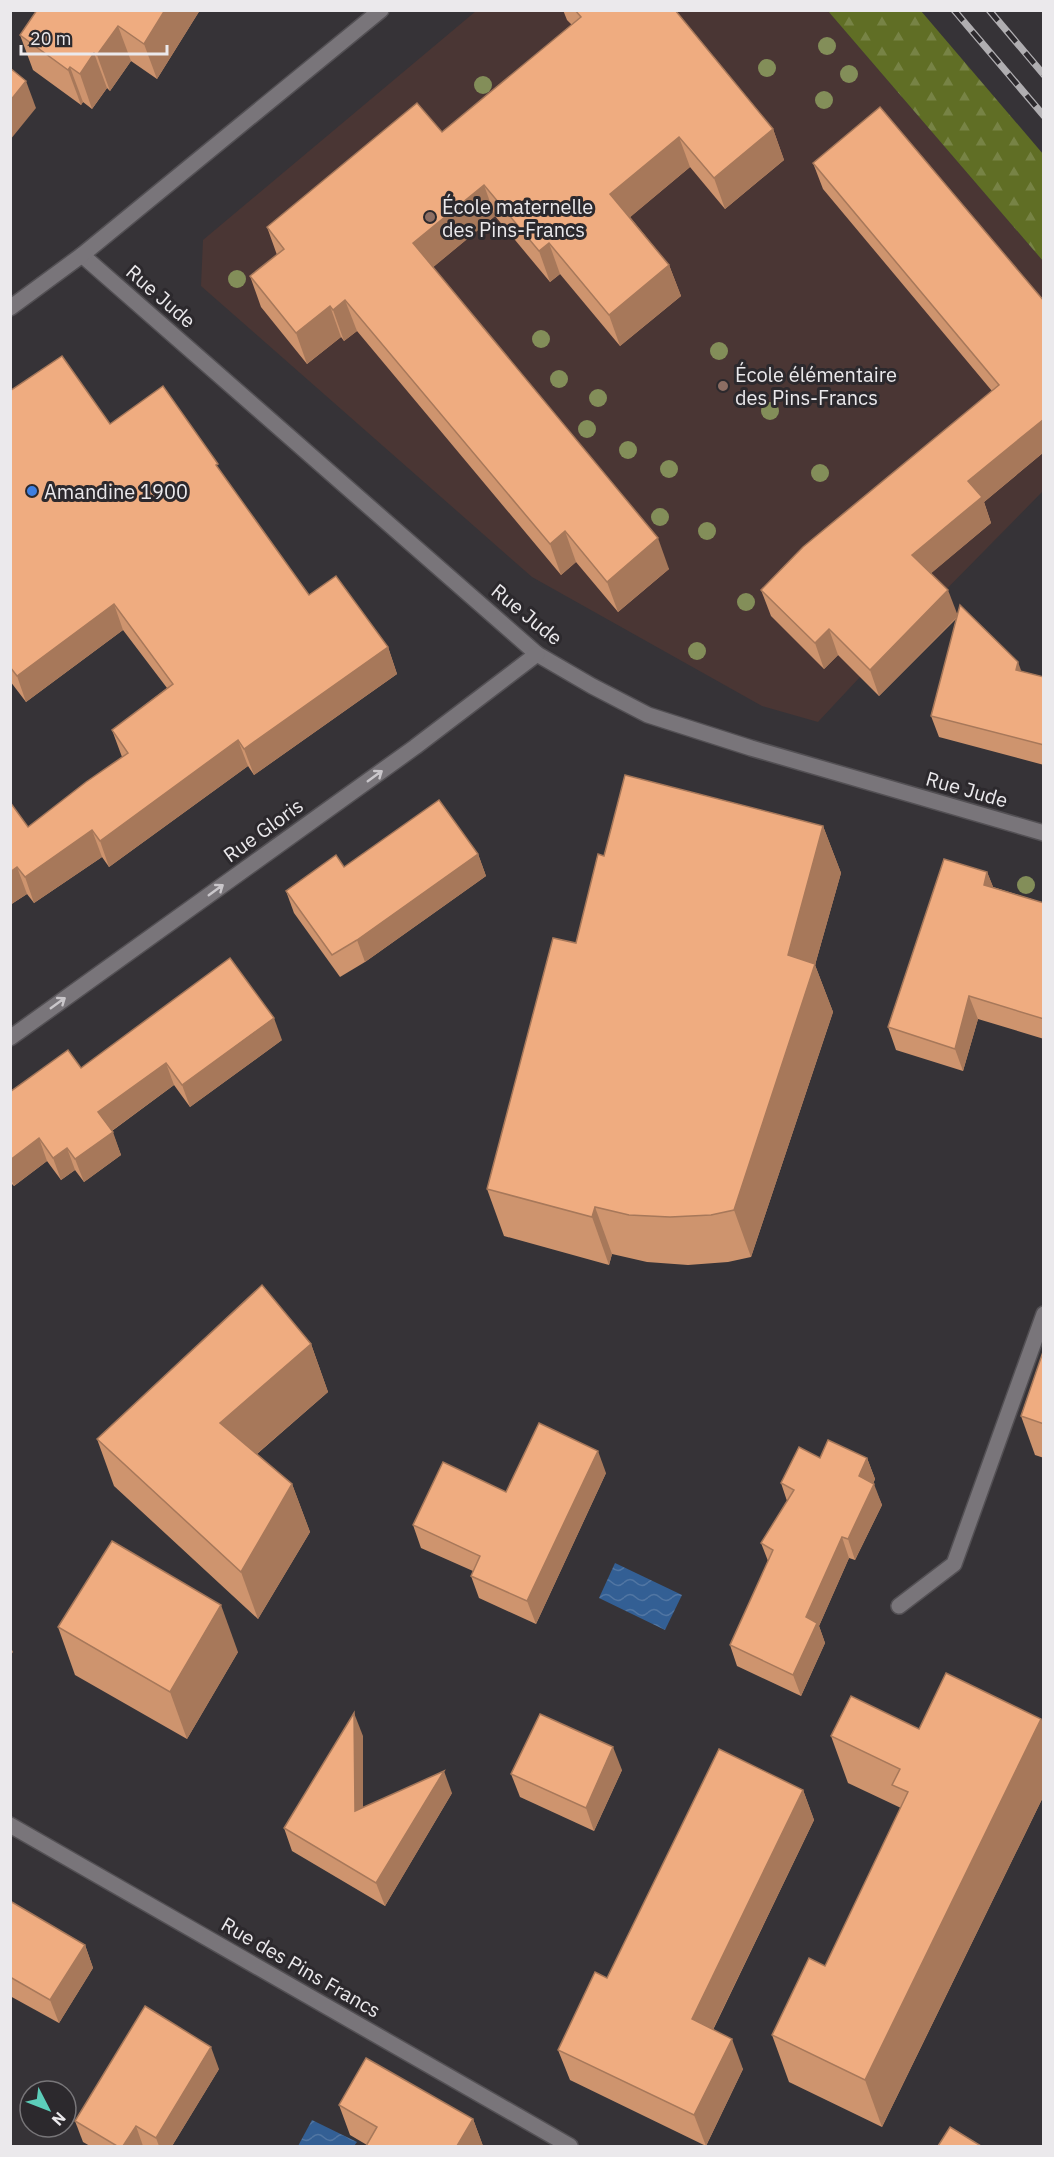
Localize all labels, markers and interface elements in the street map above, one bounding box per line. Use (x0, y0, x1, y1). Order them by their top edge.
scale bar (21, 18, 166, 56)
text: 20 m (30, 27, 72, 50)
place label: École maternelle des Pins-Francs (442, 193, 593, 243)
marker: École maternelle des Pins-Francs (423, 210, 437, 224)
street label: Rue Jude (120, 258, 202, 334)
place label: École élémentaire des Pins-Francs (735, 361, 897, 411)
marker: École élémentaire des Pins-Francs (716, 379, 730, 393)
place label: Amandine 1900 (44, 478, 188, 505)
marker: Amandine 1900 (25, 484, 39, 498)
street label: Rue Jude (486, 577, 568, 651)
street label: Rue Jude (923, 764, 1011, 814)
one-way arrow (366, 770, 382, 782)
street label: Rue Gloris (218, 792, 308, 868)
one-way arrow (208, 884, 224, 896)
one-way arrow (50, 997, 66, 1010)
street label: Rue des Pins Francs (216, 1910, 386, 2024)
north arrow (18, 2079, 78, 2139)
text: N (48, 2108, 70, 2130)

